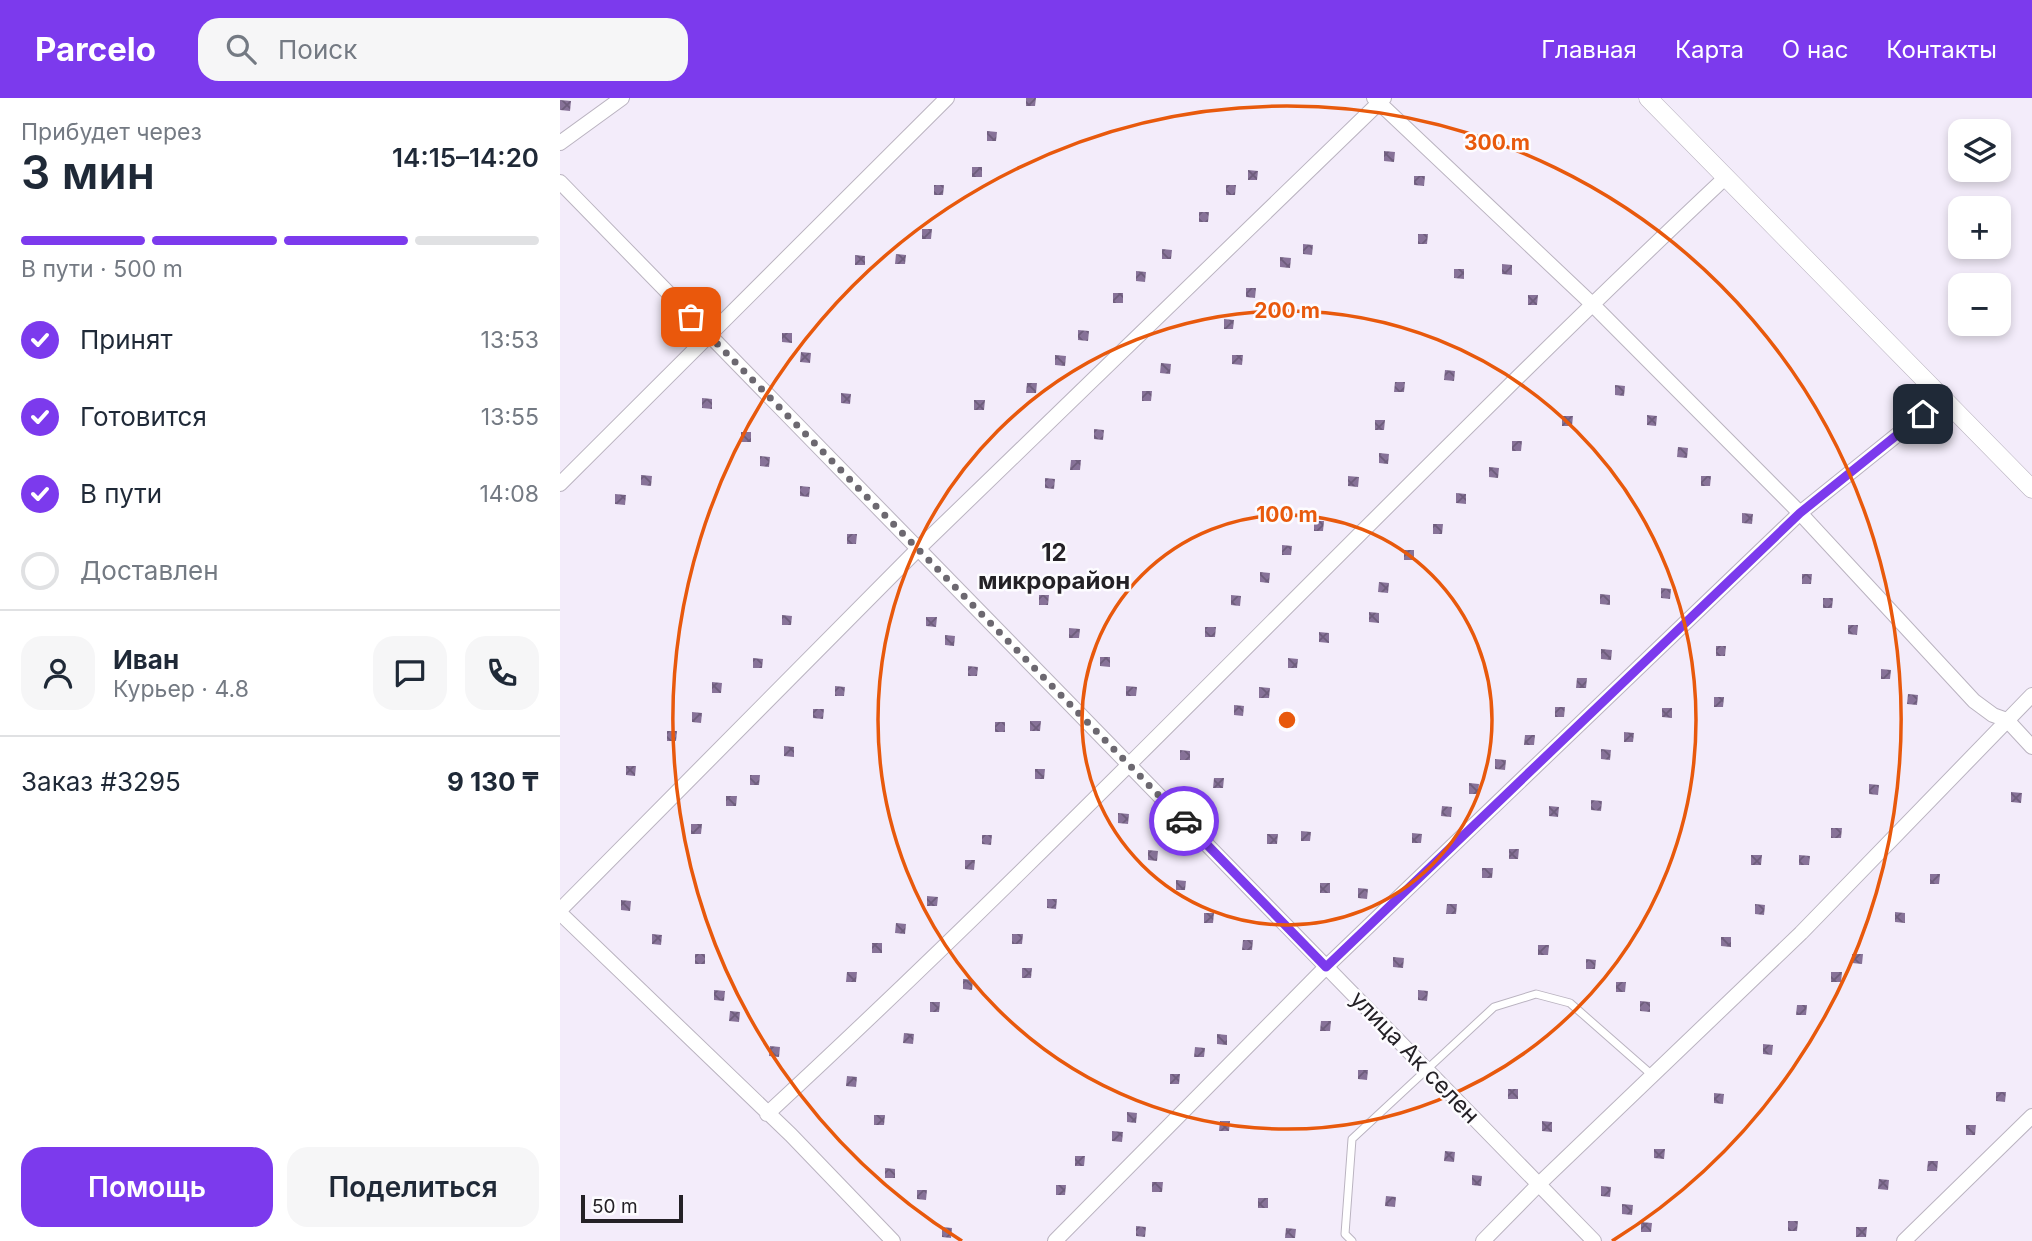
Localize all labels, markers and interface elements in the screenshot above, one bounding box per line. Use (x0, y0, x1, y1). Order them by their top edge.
search box (198, 18, 688, 81)
text: Parcelo (35, 29, 156, 69)
icon: search (222, 30, 260, 68)
text: Поиск (278, 34, 357, 65)
text: Главная (1541, 35, 1637, 64)
text: Карта (1675, 35, 1744, 64)
text: О нас (1782, 35, 1848, 64)
text: Контакты (1886, 35, 1997, 64)
text: Прибудет через (21, 118, 202, 146)
map controls (1948, 119, 2011, 336)
button: layers (1948, 119, 2011, 182)
text: 300 m (1464, 130, 1530, 155)
text: 14:15–14:20 (392, 142, 539, 173)
text: 3 мин (21, 144, 155, 200)
button: + (1948, 196, 2011, 259)
text: В пути · 500 m (21, 255, 183, 283)
button: − (1948, 273, 2011, 336)
pin (661, 287, 721, 347)
icon: bag (672, 298, 710, 336)
text: 200 m (1254, 298, 1320, 323)
icon: check (21, 321, 59, 359)
text: Принят (80, 324, 173, 355)
text: 13:53 (481, 326, 539, 354)
pin (1893, 384, 1953, 444)
icon: home (1904, 395, 1942, 433)
icon: check (21, 398, 59, 436)
text: Готовится (80, 401, 207, 432)
text: 13:55 (481, 403, 539, 431)
icon: check (21, 475, 59, 513)
text: В пути (80, 478, 162, 509)
text: 14:08 (479, 480, 539, 508)
text: 100 m (1256, 502, 1318, 527)
district label: 12 микрорайон (978, 538, 1130, 595)
text: Доставлен (80, 555, 219, 586)
button: person (21, 636, 95, 710)
button: chat (373, 636, 447, 710)
button: phone (465, 636, 539, 710)
text: Иван (113, 644, 179, 675)
text: Курьер · 4.8 (113, 675, 249, 703)
centre of rings (1275, 708, 1299, 732)
text: Заказ #3295 (21, 766, 181, 797)
text: 9 130 ₸ (447, 766, 539, 797)
courier (1149, 786, 1219, 856)
icon: car (1165, 802, 1203, 840)
street label: улица Ак селен (1345, 985, 1485, 1129)
button: Помощь (21, 1147, 273, 1227)
button: Поделиться (287, 1147, 539, 1227)
scale bar (581, 1192, 682, 1224)
text: 50 m (592, 1195, 638, 1218)

